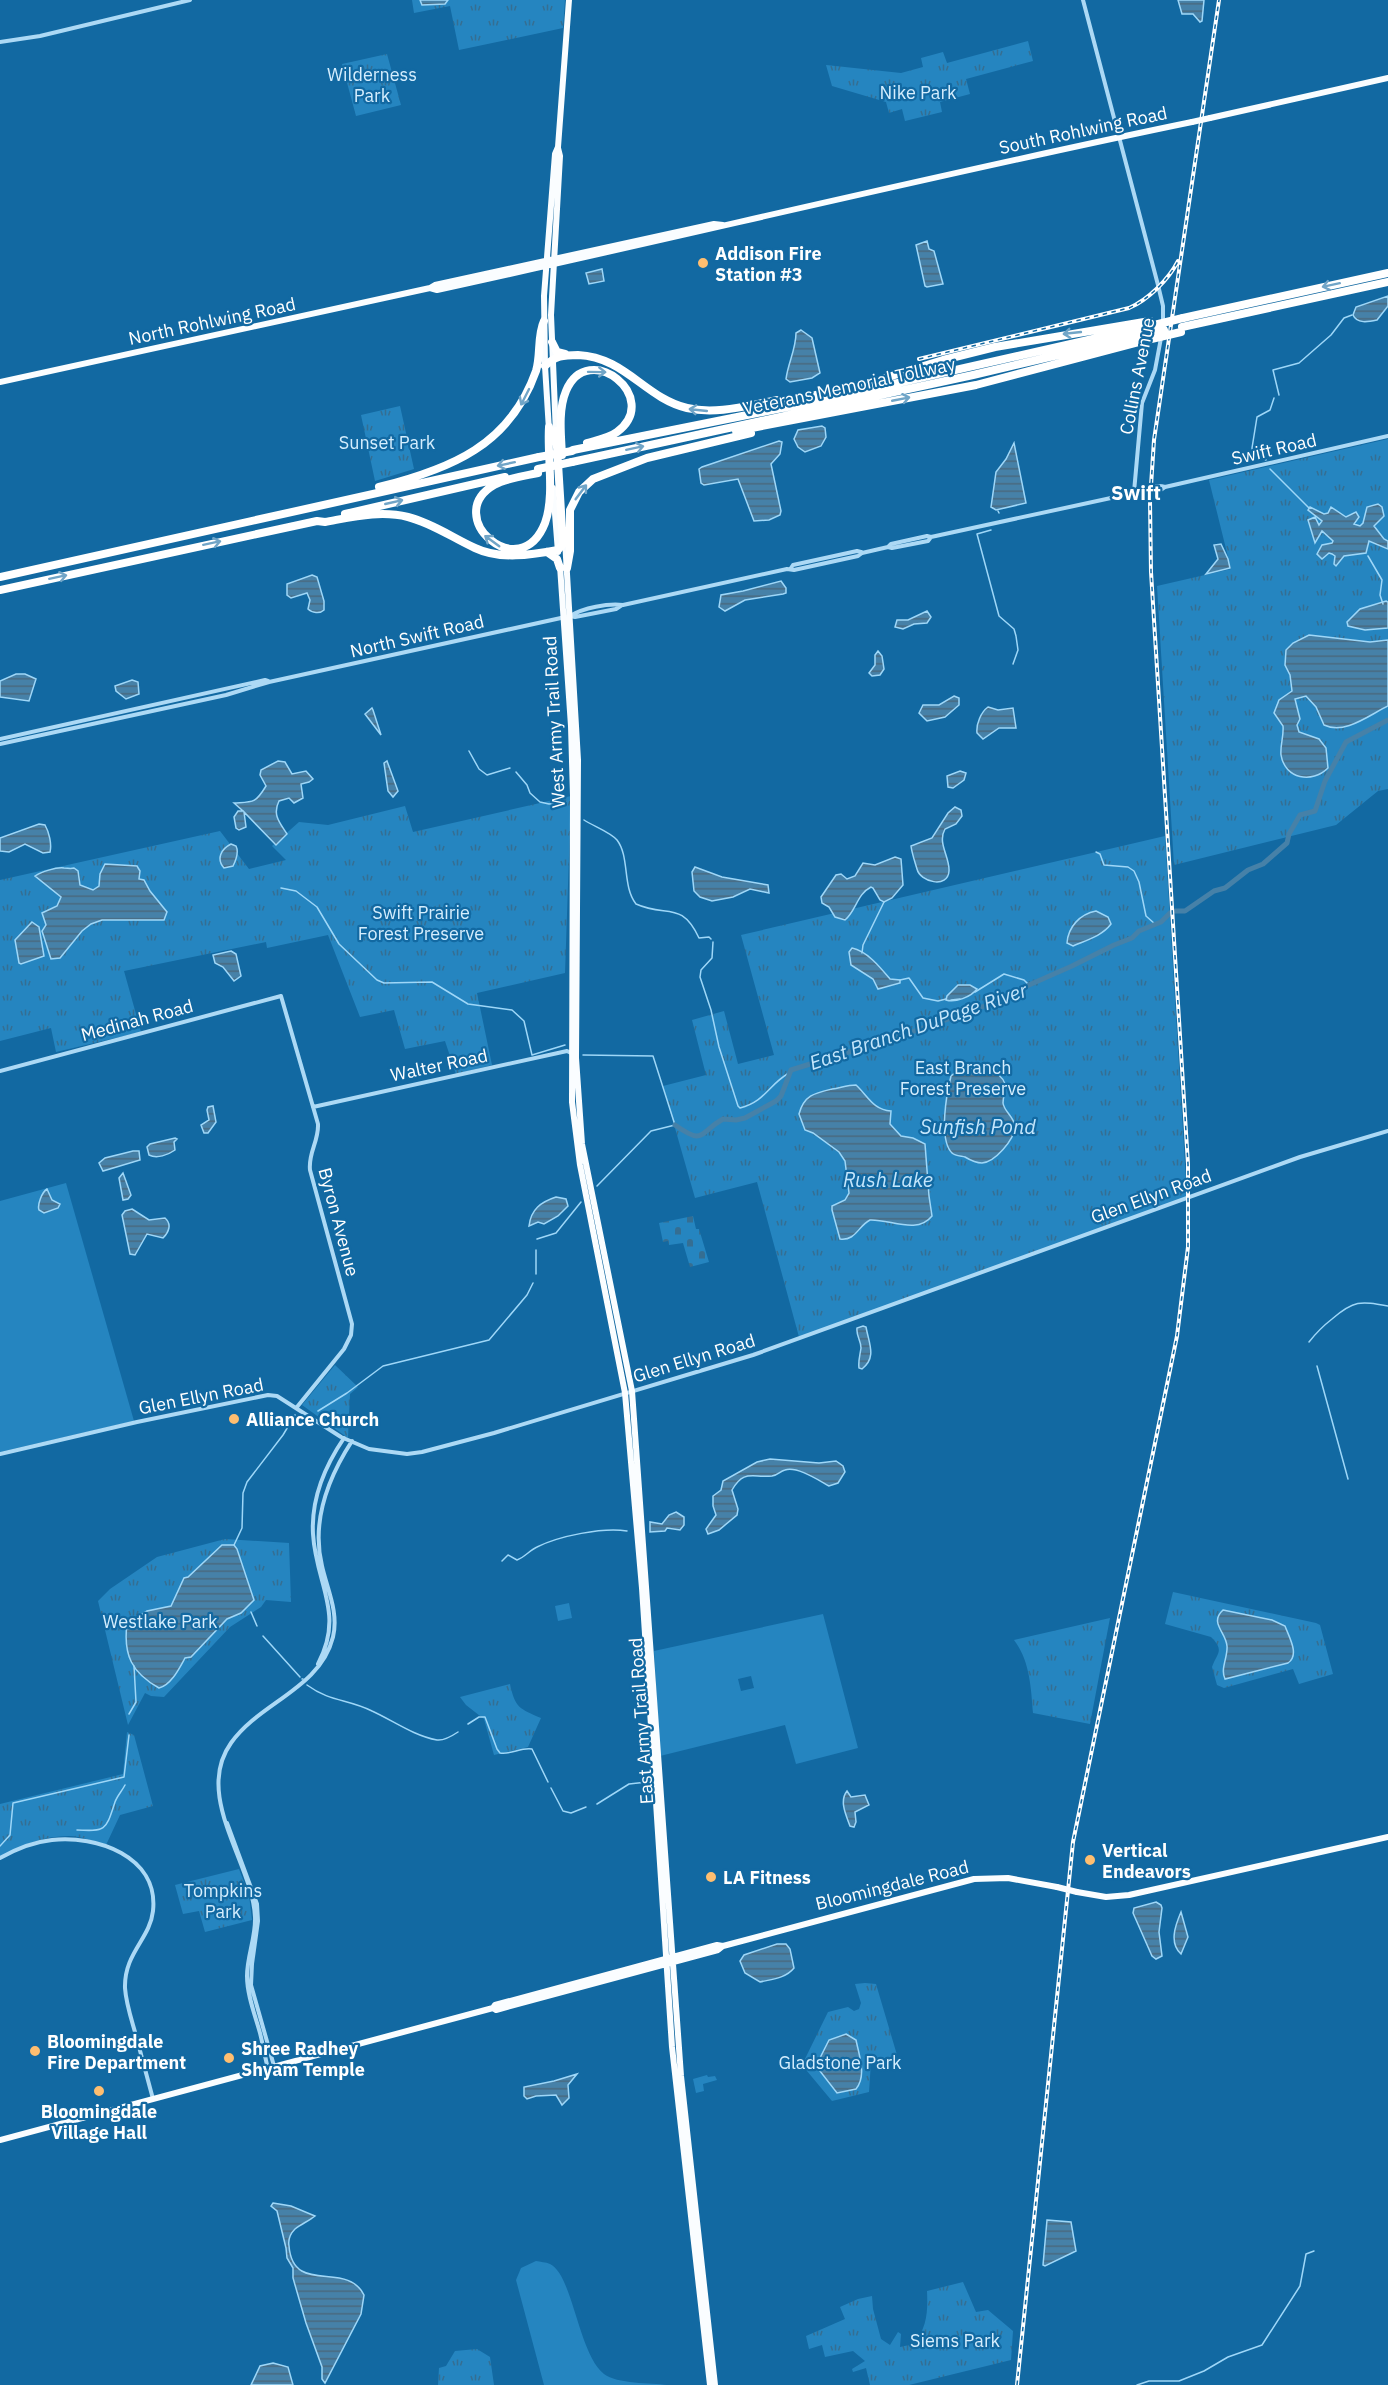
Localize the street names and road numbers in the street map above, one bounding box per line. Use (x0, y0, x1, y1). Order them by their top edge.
street label: South Rohlwing Road (997, 101, 1169, 159)
street label: North Rohlwing Road (126, 292, 298, 350)
street label: Collins Avenue (1114, 315, 1160, 437)
street label: Veterans Memorial Tollway (741, 352, 958, 420)
street label: Swift Road (1229, 428, 1319, 470)
street label: North Swift Road (348, 609, 486, 663)
street label: West Army Trail Road (538, 635, 570, 809)
street label: Medinah Road (78, 994, 196, 1046)
street label: Walter Road (388, 1043, 490, 1087)
street label: Glen Ellyn Road (1088, 1164, 1214, 1228)
street label: Byron Avenue (313, 1165, 365, 1279)
street label: Glen Ellyn Road (630, 1328, 758, 1388)
street label: Glen Ellyn Road (137, 1373, 265, 1419)
street label: East Army Trail Road (624, 1637, 658, 1805)
street label: Bloomingdale Road (813, 1855, 971, 1915)

